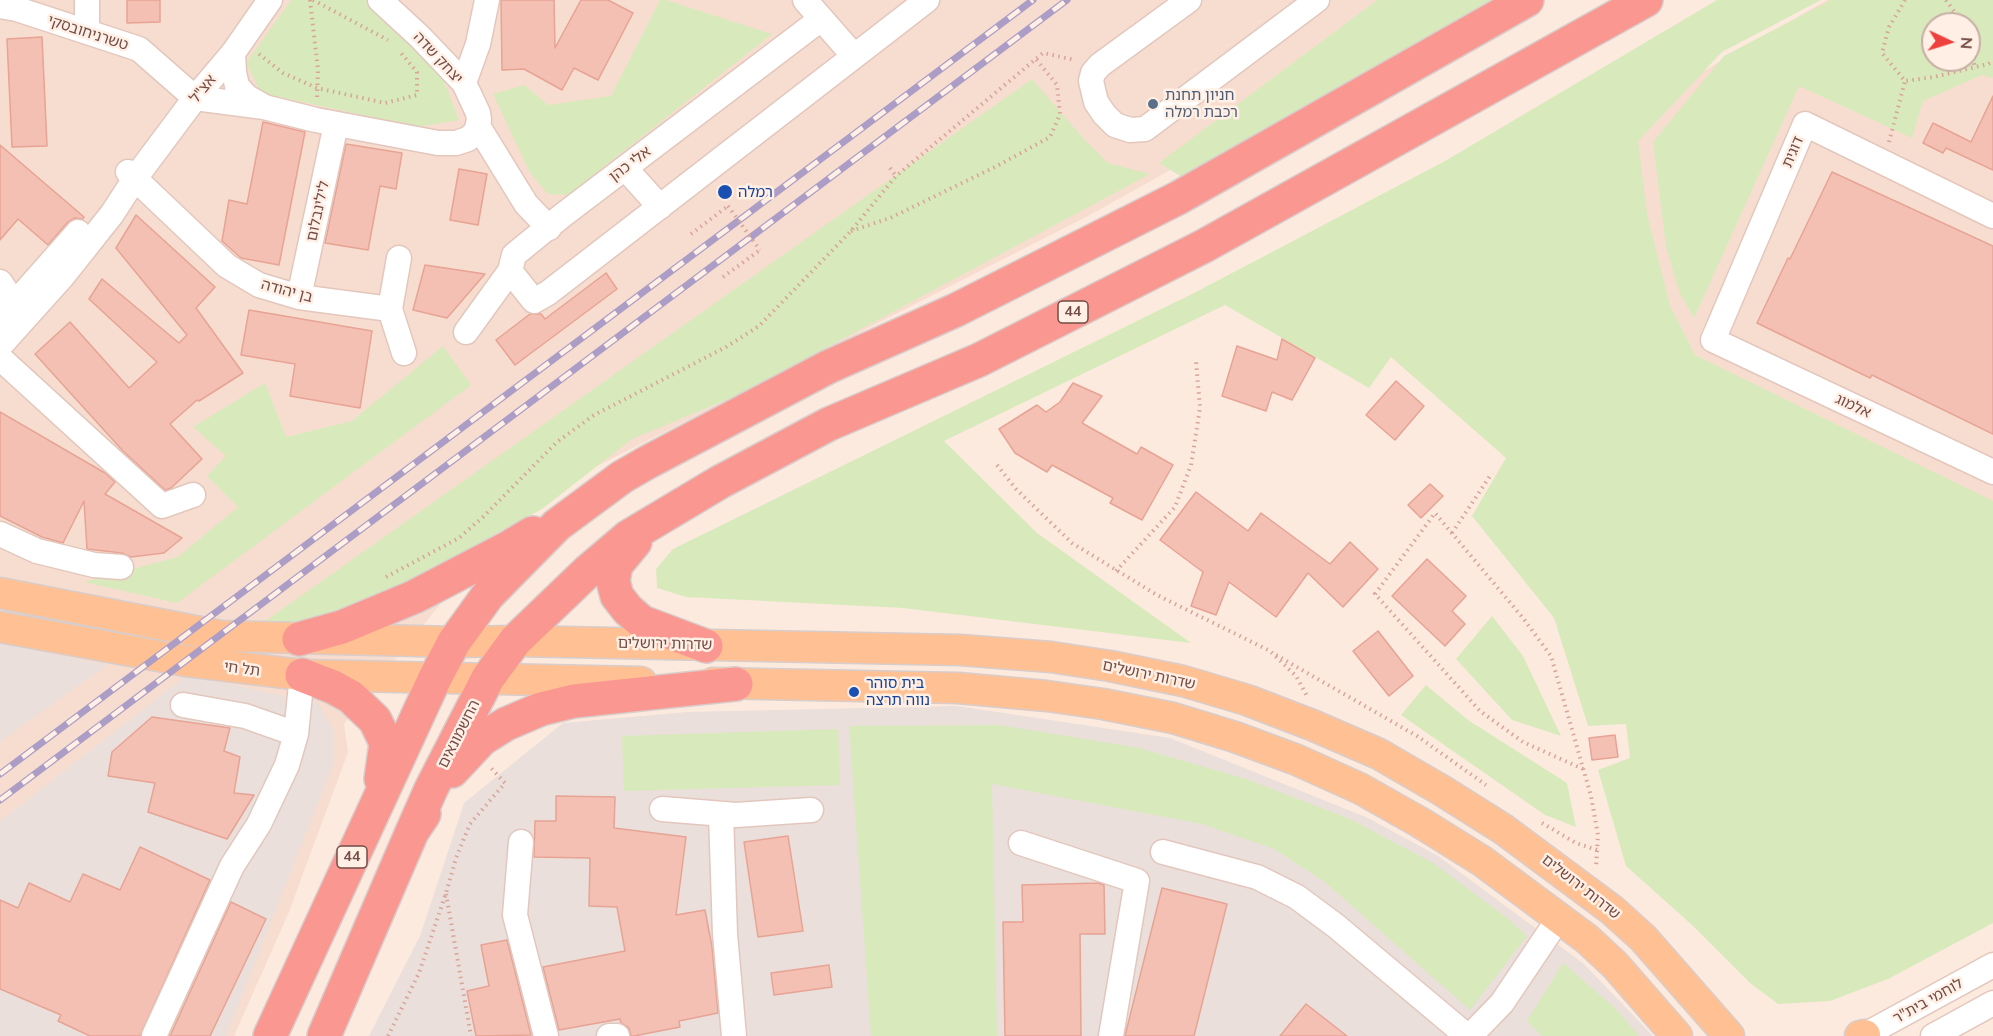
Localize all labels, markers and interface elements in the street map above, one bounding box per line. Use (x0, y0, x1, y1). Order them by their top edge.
street label: טשרניחובסקי (45, 11, 131, 55)
north arrow (1921, 12, 1981, 72)
street label: יצחק שדה (410, 28, 466, 88)
text: N (1957, 36, 1977, 50)
street label: אצ"ל (186, 71, 220, 107)
place label: חניון תחנת רכבת רמלה (1165, 86, 1238, 121)
marker: חניון תחנת רכבת רמלה (1146, 97, 1160, 111)
street label: דוגית (1778, 134, 1808, 170)
street label: אלי כהן (606, 142, 654, 186)
street label: לילינבלום (303, 179, 333, 243)
marker: רמלה (716, 183, 734, 201)
place label: רמלה (738, 183, 773, 201)
street label: בן יהודה (259, 275, 315, 307)
road number: 44 (1058, 301, 1088, 323)
street label: אלמוג (1832, 390, 1874, 422)
street label: שדרות ירושלים (618, 634, 712, 654)
street label: שדרות ירושלים (1101, 656, 1197, 694)
street label: תל חי (223, 658, 261, 680)
place label: בית סוהר נווה תרצה (866, 674, 930, 709)
marker: בית סוהר נווה תרצה (847, 685, 861, 699)
street label: החשמונאים (434, 697, 484, 771)
road number: 44 (337, 846, 367, 868)
street label: שדרות ירושלים (1538, 851, 1624, 923)
street label: לוחמי בית"ר (1890, 974, 1966, 1028)

